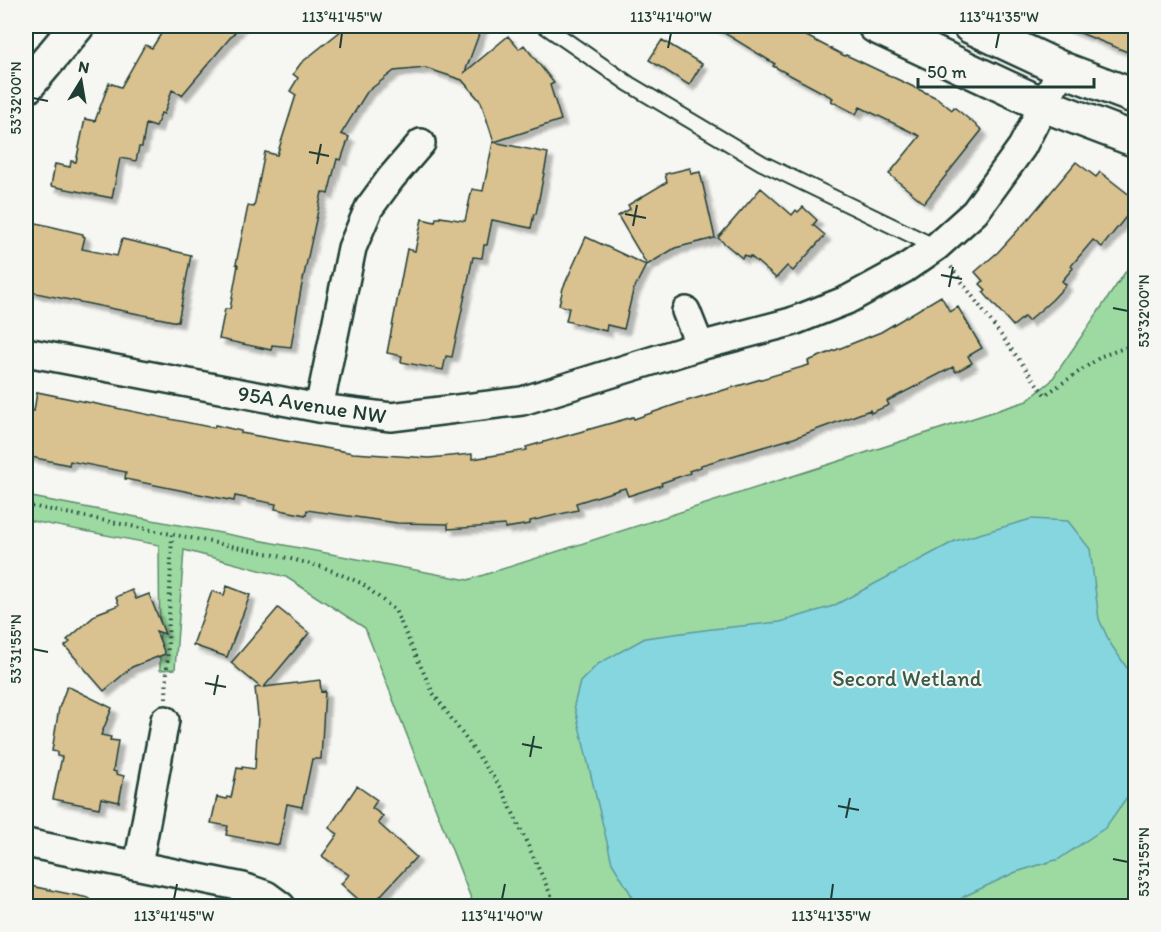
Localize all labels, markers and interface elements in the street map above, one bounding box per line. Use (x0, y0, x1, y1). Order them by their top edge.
text: 113°41'45"W (302, 8, 382, 26)
text: 113°41'40"W (630, 8, 712, 26)
text: 113°41'35"W (959, 8, 1039, 26)
north arrow (51, 51, 111, 111)
scale bar (918, 51, 1094, 89)
text: N (77, 56, 91, 77)
text: 53°32'00"N (7, 61, 25, 135)
text: 50 m (927, 61, 967, 83)
text: 53°32'00"N (1135, 274, 1153, 348)
street label: 95A Avenue NW (236, 379, 388, 430)
text: 53°31'55"N (7, 614, 25, 684)
park label: Secord Wetland (832, 665, 982, 692)
text: 53°31'55"N (1135, 827, 1153, 897)
text: 113°41'45"W (134, 907, 214, 925)
text: 113°41'40"W (461, 907, 543, 925)
text: 113°41'35"W (791, 907, 871, 925)

